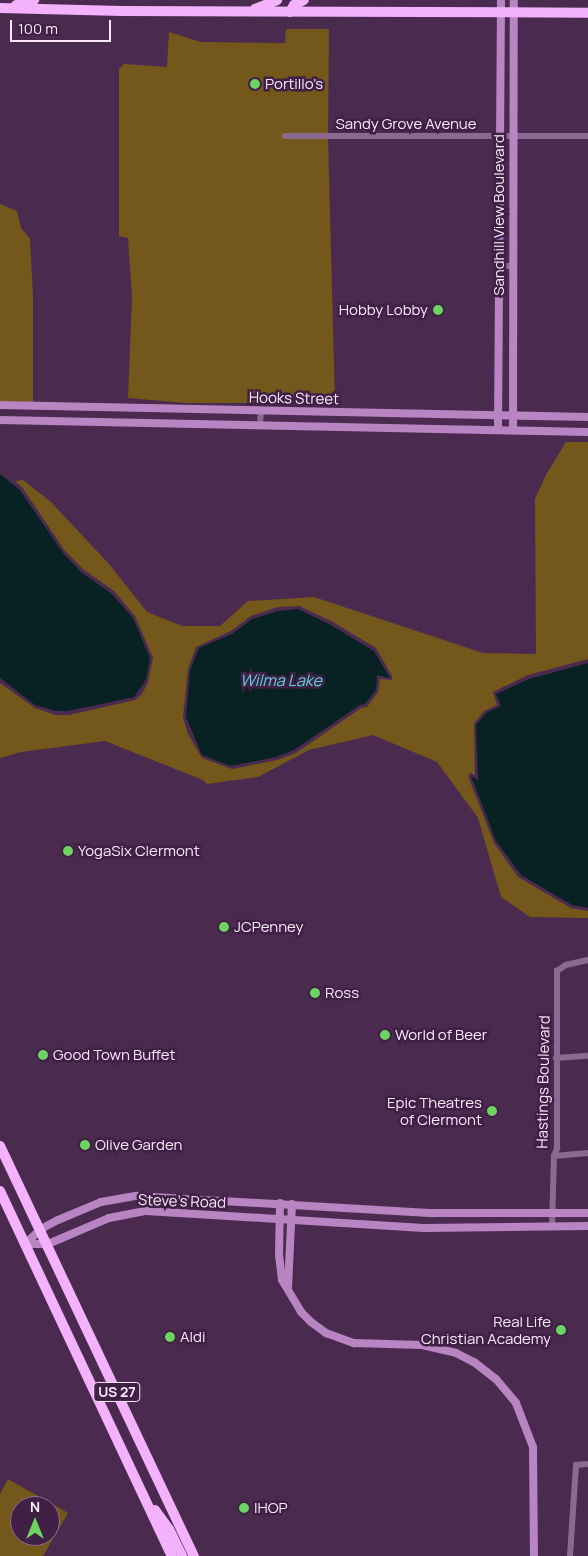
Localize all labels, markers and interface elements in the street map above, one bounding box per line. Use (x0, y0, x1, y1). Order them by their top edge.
scale bar (12, 10, 114, 42)
text: 100 m (18, 18, 58, 39)
place label: Portillo's (265, 75, 323, 93)
marker: Portillo's (249, 78, 261, 90)
street label: Sandy Grove Avenue (335, 115, 477, 133)
street label: Sandhill View Boulevard (490, 134, 508, 296)
place label: Hobby Lobby (339, 301, 428, 319)
marker: Hobby Lobby (432, 304, 444, 316)
street label: Hooks Street (249, 388, 339, 408)
water label: Wilma Lake (240, 670, 322, 690)
place label: YogaSix Clermont (78, 842, 200, 860)
marker: YogaSix Clermont (62, 845, 74, 857)
place label: JCPenney (234, 918, 304, 936)
marker: JCPenney (218, 921, 230, 933)
place label: Ross (325, 984, 359, 1002)
marker: Ross (309, 987, 321, 999)
street label: Hastings Boulevard (533, 1015, 553, 1149)
place label: World of Beer (395, 1026, 487, 1044)
marker: World of Beer (379, 1029, 391, 1041)
place label: Good Town Buffet (53, 1046, 175, 1064)
marker: Good Town Buffet (37, 1049, 49, 1061)
place label: Epic Theatres of Clermont (387, 1093, 482, 1128)
marker: Epic Theatres of Clermont (486, 1105, 498, 1117)
place label: Olive Garden (95, 1136, 182, 1154)
marker: Olive Garden (79, 1139, 91, 1151)
street label: Steve's Road (138, 1190, 226, 1212)
place label: Real Life Christian Academy (421, 1312, 551, 1347)
marker: Real Life Christian Academy (555, 1324, 567, 1336)
place label: Aldi (180, 1328, 205, 1346)
marker: Aldi (164, 1331, 176, 1343)
road number: US 27 (93, 1380, 141, 1404)
north arrow (10, 1496, 60, 1546)
text: N (30, 1497, 40, 1516)
place label: IHOP (254, 1499, 288, 1517)
marker: IHOP (238, 1502, 250, 1514)

